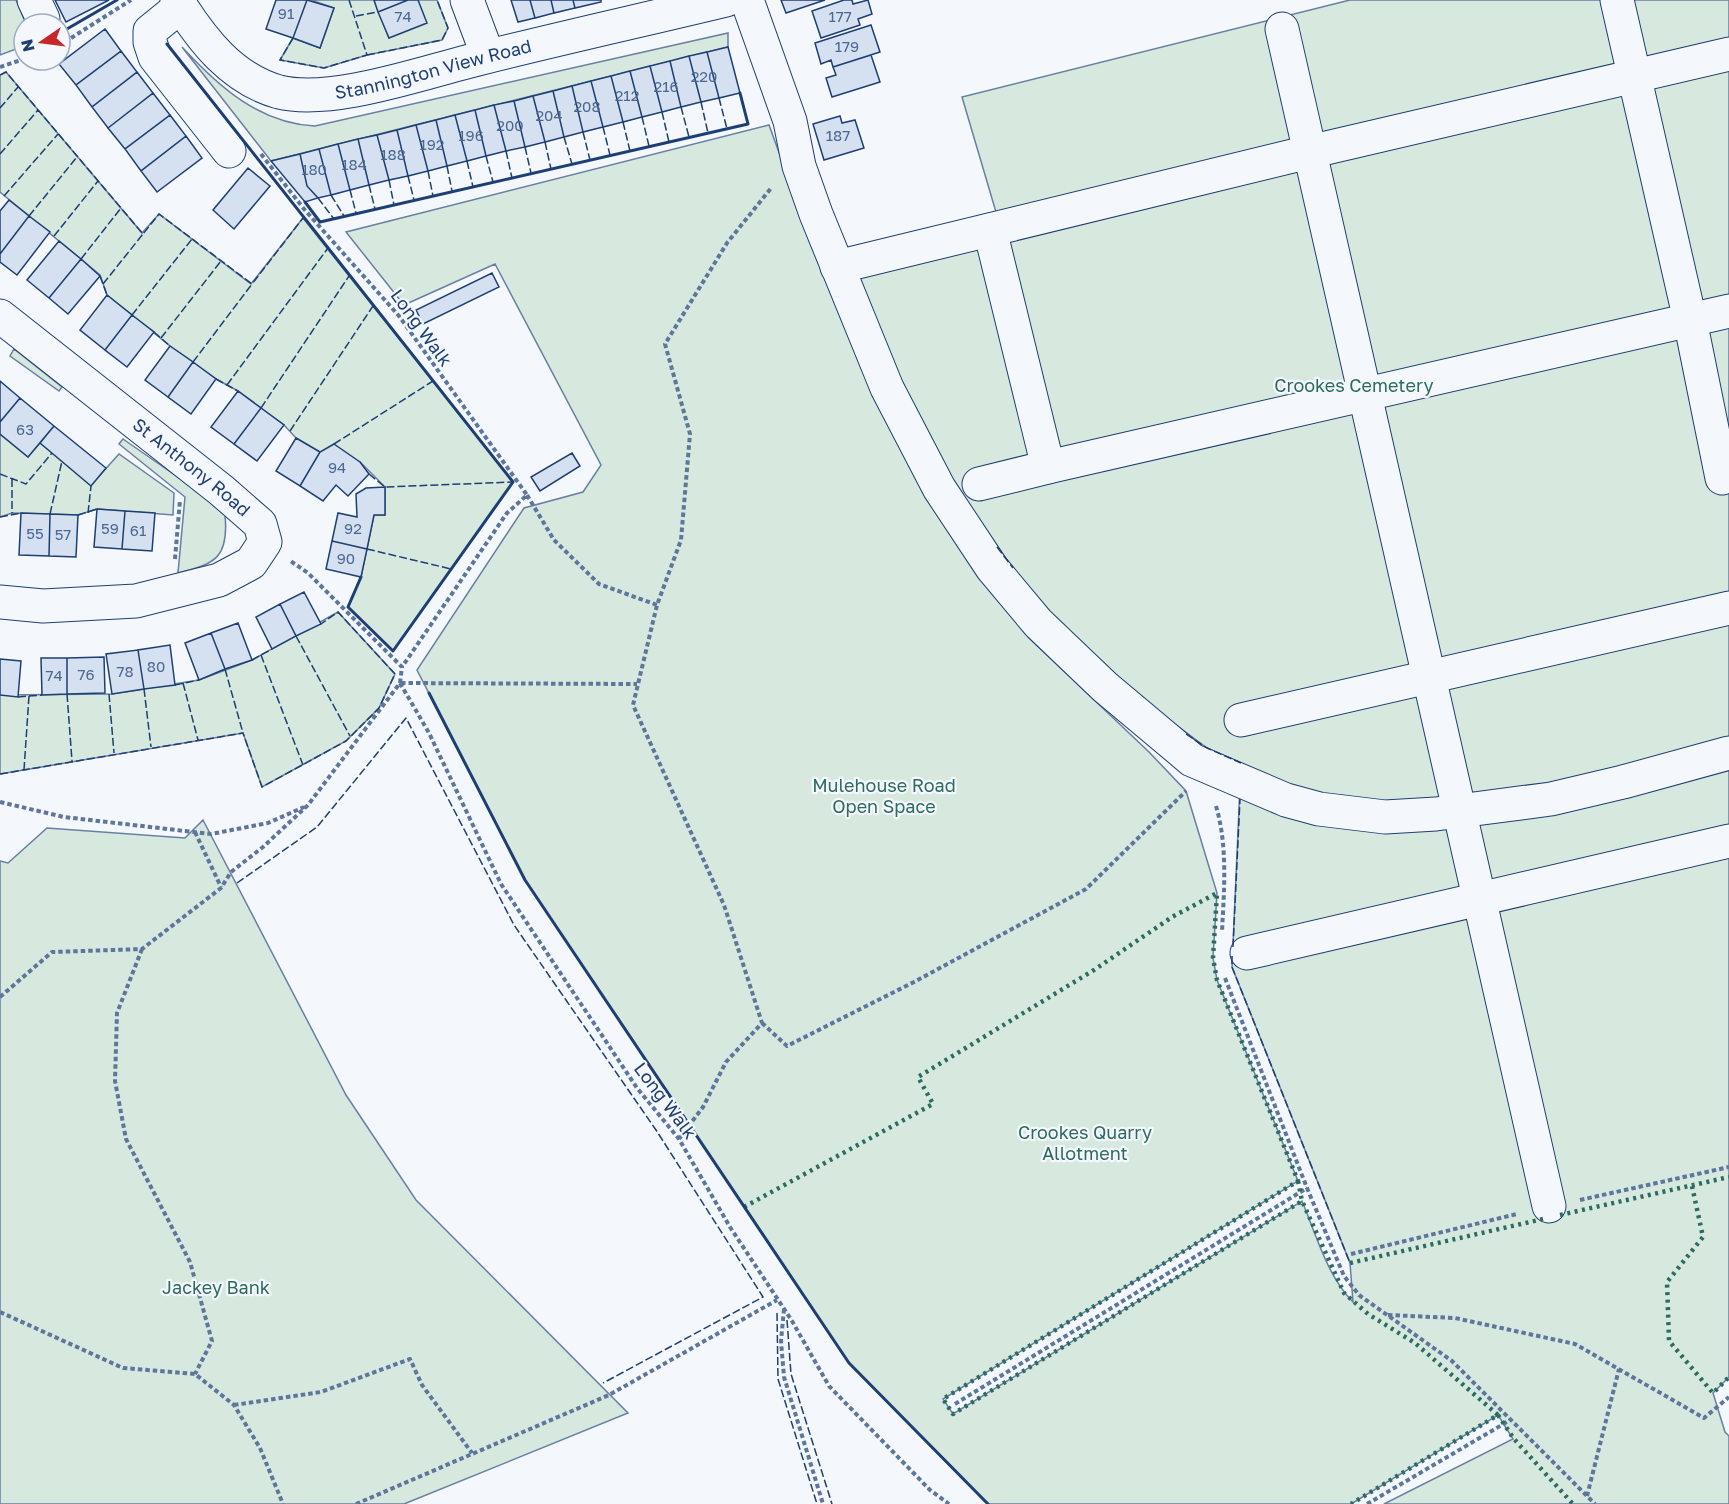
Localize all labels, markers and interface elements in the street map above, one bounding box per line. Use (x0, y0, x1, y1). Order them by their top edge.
house number: 91 (278, 4, 294, 22)
house number: 74 (394, 7, 412, 25)
house number: 177 (828, 7, 852, 25)
north arrow (12, 12, 72, 72)
street label: Stannington View Road (333, 34, 534, 103)
text: N (16, 37, 39, 54)
house number: 179 (835, 37, 859, 55)
house number: 220 (691, 67, 717, 85)
house number: 216 (653, 77, 679, 95)
house number: 212 (615, 86, 639, 104)
house number: 208 (573, 97, 601, 115)
house number: 204 (535, 106, 563, 124)
house number: 200 (496, 116, 524, 134)
house number: 196 (458, 126, 484, 144)
house number: 187 (826, 126, 850, 144)
house number: 192 (419, 135, 445, 153)
house number: 188 (380, 145, 406, 163)
house number: 184 (341, 155, 367, 173)
house number: 180 (301, 160, 327, 178)
street label: Long Walk (386, 284, 457, 370)
park label: Crookes Cemetery (1274, 374, 1434, 396)
street label: St Anthony Road (129, 413, 255, 520)
house number: 63 (16, 420, 34, 438)
house number: 94 (328, 458, 346, 476)
house number: 59 (101, 519, 119, 537)
house number: 92 (344, 519, 362, 537)
house number: 61 (130, 521, 146, 539)
house number: 55 (26, 524, 44, 542)
house number: 57 (55, 525, 71, 543)
house number: 90 (337, 549, 355, 567)
house number: 80 (147, 657, 165, 675)
house number: 78 (116, 662, 134, 680)
house number: 76 (77, 665, 95, 683)
house number: 74 (45, 666, 63, 684)
park label: Mulehouse Road Open Space (812, 774, 956, 817)
street label: Long Walk (630, 1058, 702, 1143)
park label: Crookes Quarry Allotment (1018, 1121, 1152, 1164)
park label: Jackey Bank (162, 1276, 270, 1298)

